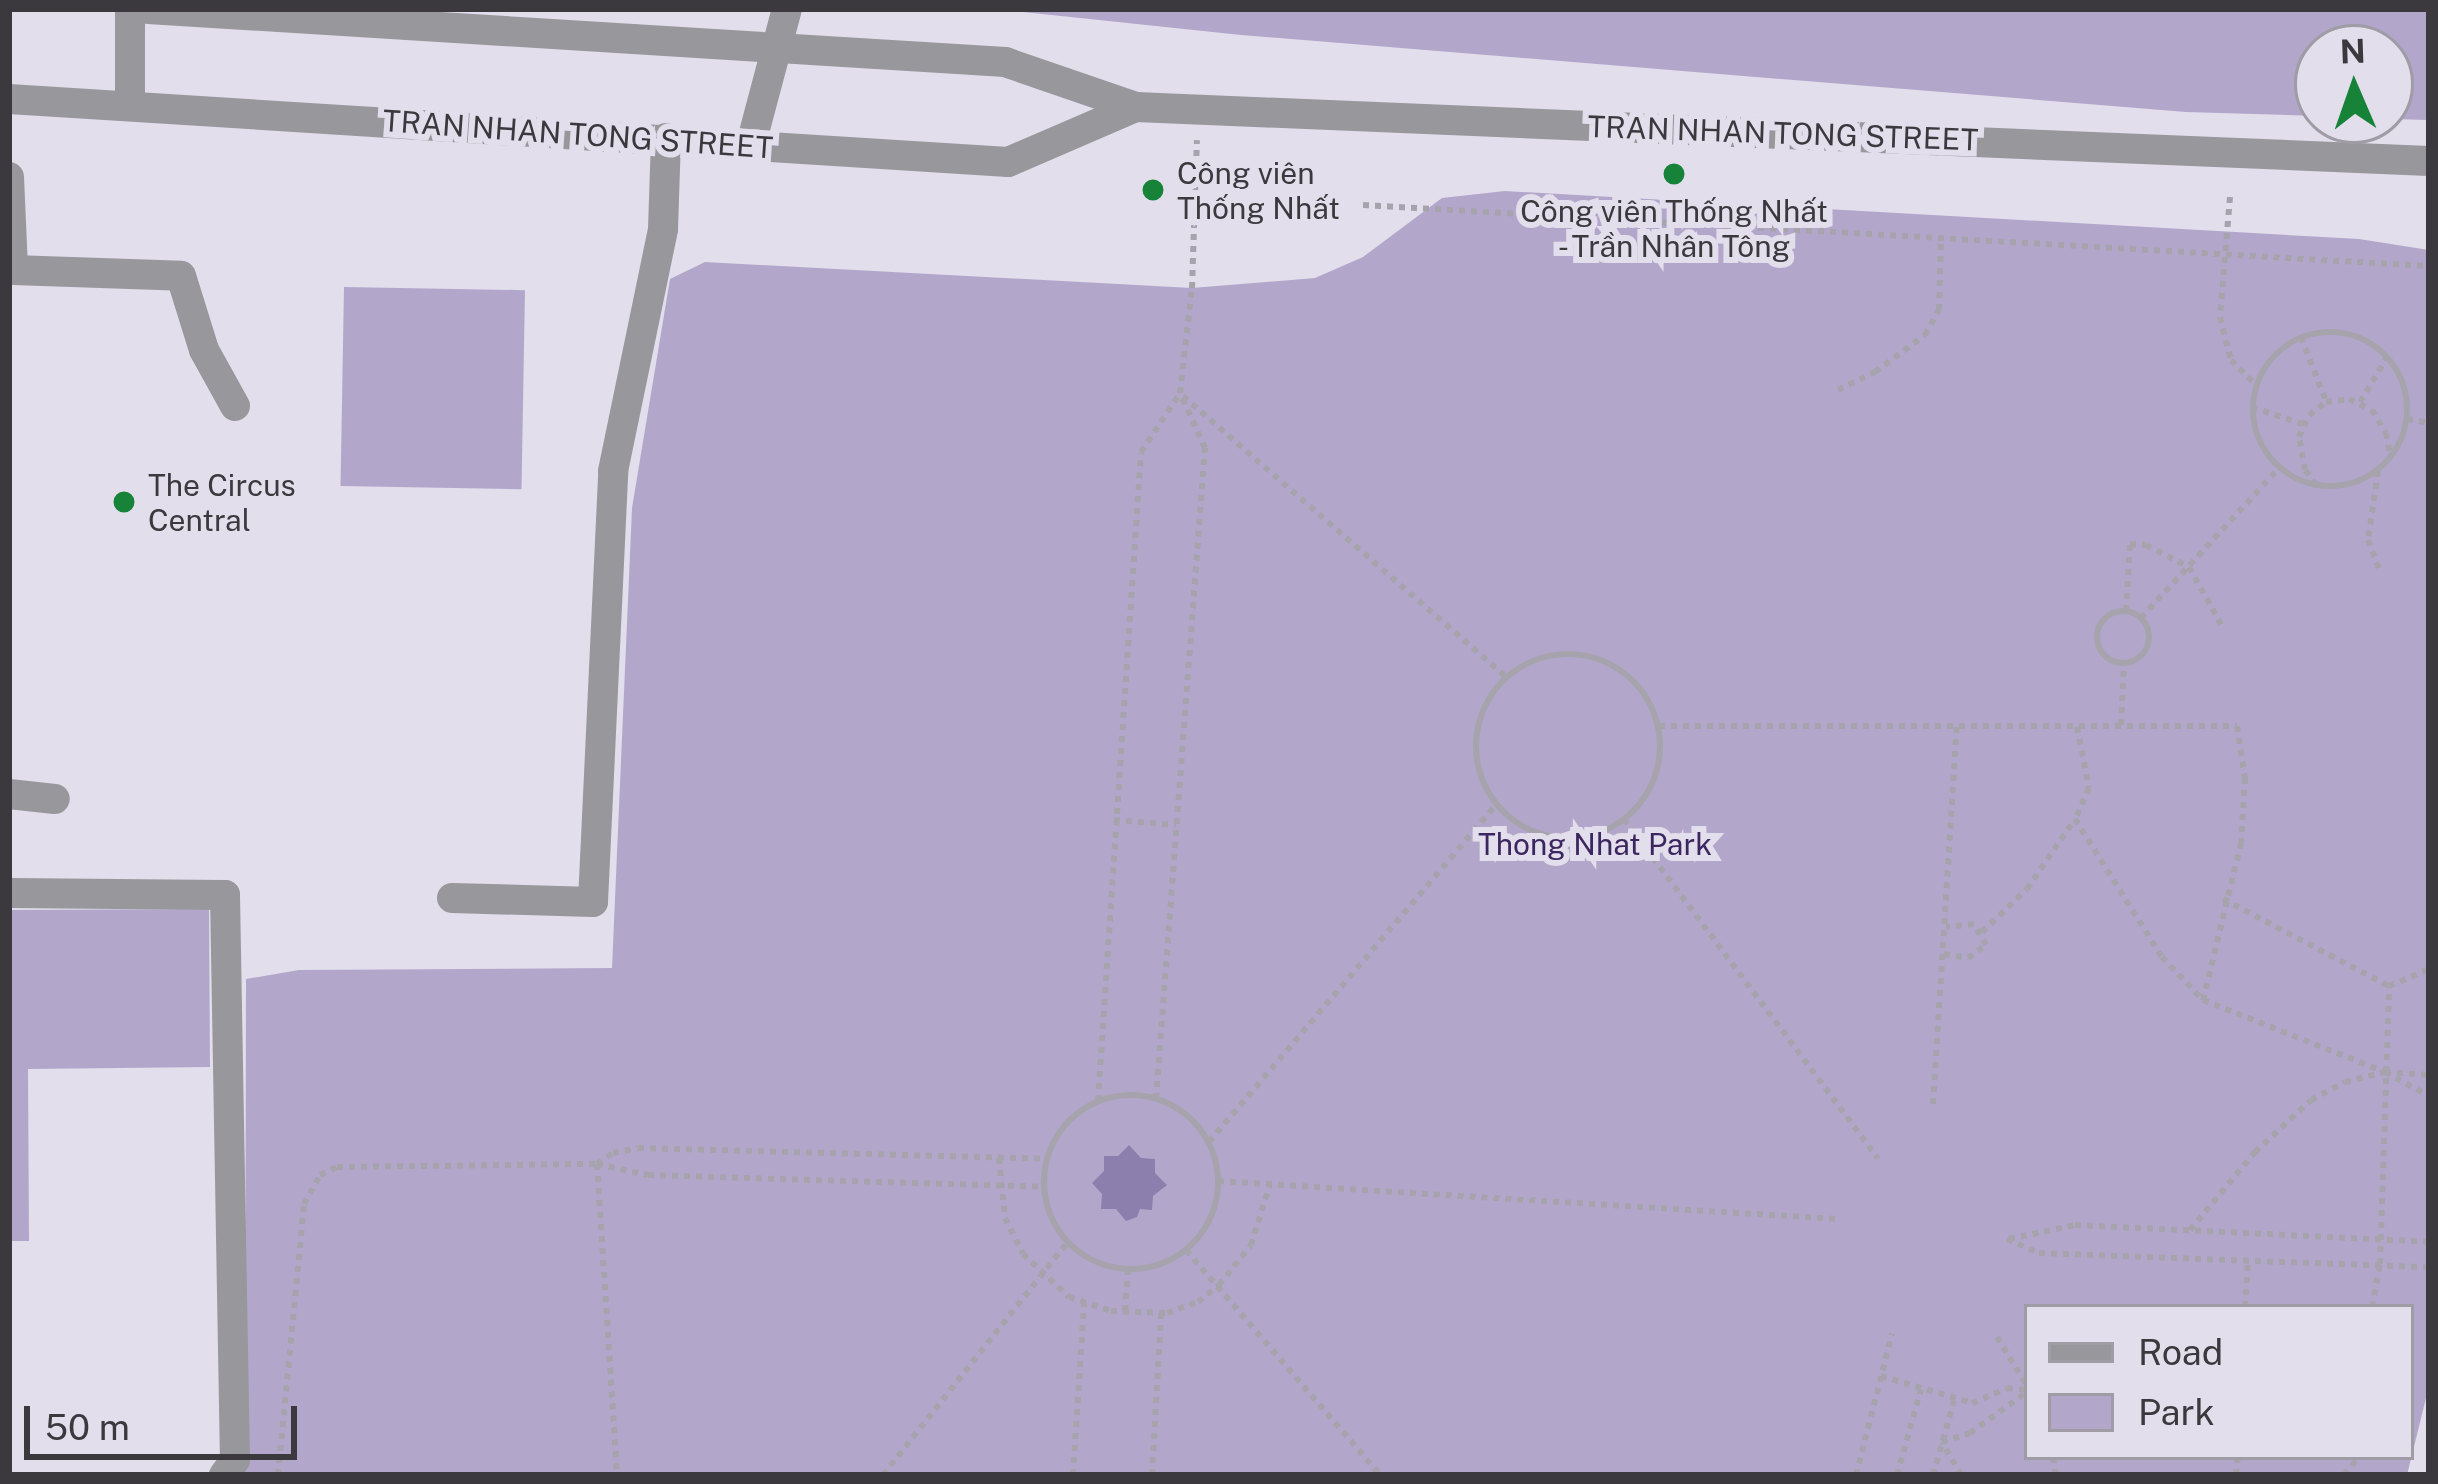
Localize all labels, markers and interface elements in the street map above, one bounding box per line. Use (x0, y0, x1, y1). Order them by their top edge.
north arrow (2294, 24, 2414, 144)
text: N (2339, 32, 2366, 70)
street label: TRAN NHAN TONG STREET (382, 102, 774, 166)
street label: TRAN NHAN TONG STREET (1587, 108, 1979, 158)
place label: Công viên Thống Nhất (1177, 155, 1340, 225)
marker: Công viên Thống Nhất - Trần Nhân Tông (1661, 161, 1687, 187)
marker: Công viên Thống Nhất (1140, 177, 1166, 203)
place label: Công viên Thống Nhất - Trần Nhân Tông (1520, 193, 1828, 264)
place label: The Circus Central (148, 467, 296, 538)
marker: The Circus Central (111, 489, 137, 515)
park label: Thong Nhat Park (1478, 826, 1712, 862)
legend (2024, 1304, 2414, 1460)
text: Road (2138, 1331, 2223, 1373)
scale bar (30, 1382, 303, 1456)
text: Park (2138, 1391, 2215, 1433)
text: 50 m (45, 1406, 130, 1448)

